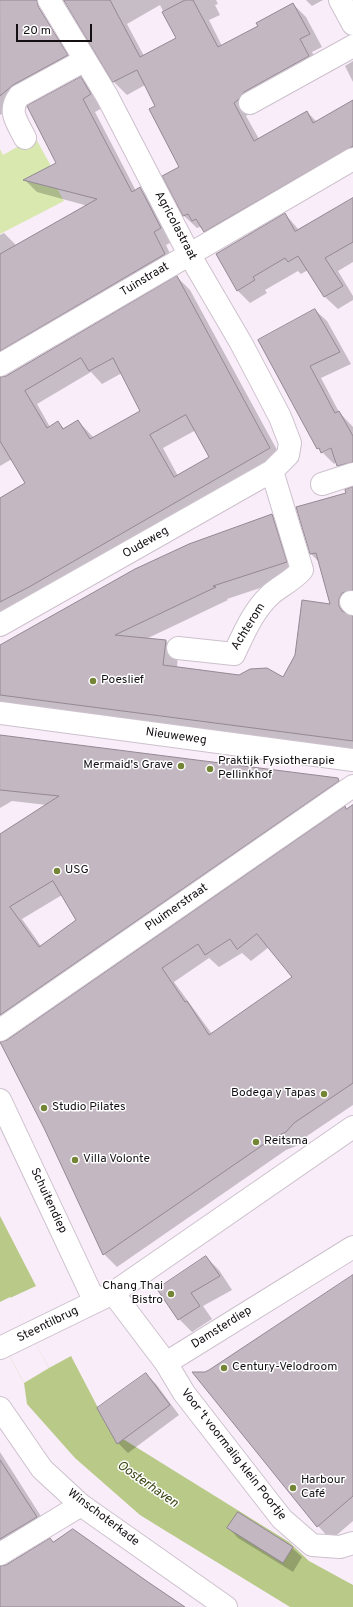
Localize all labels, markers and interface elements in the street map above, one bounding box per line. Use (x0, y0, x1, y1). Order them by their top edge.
scale bar (18, 16, 94, 42)
text: 20 m (23, 23, 51, 39)
street label: Agricolastraat (151, 189, 199, 263)
street label: Tuinstraat (118, 260, 172, 300)
street label: Oudeweg (121, 524, 171, 562)
street label: Achterom (229, 601, 269, 653)
place label: Poeslief (101, 674, 144, 688)
marker: Poeslief (88, 676, 98, 686)
street label: Nieuweweg (145, 726, 207, 748)
place label: Praktijk Fysiotherapie Pellinkhof (218, 755, 335, 783)
place label: Mermaid's Grave (83, 759, 173, 773)
marker: Mermaid's Grave (176, 761, 186, 771)
marker: Praktijk Fysiotherapie Pellinkhof (205, 764, 215, 774)
place label: USG (65, 864, 89, 878)
marker: USG (52, 866, 62, 876)
street label: Pluimerstraat (143, 881, 211, 935)
place label: Bodega y Tapas (231, 1087, 316, 1101)
marker: Bodega y Tapas (319, 1089, 329, 1099)
place label: Studio Pilates (52, 1101, 126, 1115)
marker: Studio Pilates (39, 1103, 49, 1113)
place label: Reitsma (264, 1135, 308, 1149)
marker: Reitsma (251, 1137, 261, 1147)
place label: Villa Volonte (83, 1153, 150, 1167)
marker: Villa Volonte (70, 1155, 80, 1165)
street label: Schuitendiep (27, 1166, 69, 1236)
place label: Chang Thai Bistro (102, 1280, 163, 1308)
marker: Chang Thai Bistro (166, 1289, 176, 1299)
street label: Steentilbrug (15, 1304, 81, 1346)
street label: Damsterdiep (189, 1304, 255, 1352)
place label: Century-Velodroom (232, 1361, 337, 1375)
marker: Century-Velodroom (219, 1363, 229, 1373)
street label: Voor 't voormalig klein Poortje (177, 1386, 289, 1524)
water label: Oosterhaven (113, 1458, 181, 1512)
place label: Harbour Café (301, 1474, 345, 1502)
marker: Harbour Café (288, 1483, 298, 1493)
street label: Winschoterkade (64, 1486, 142, 1550)

